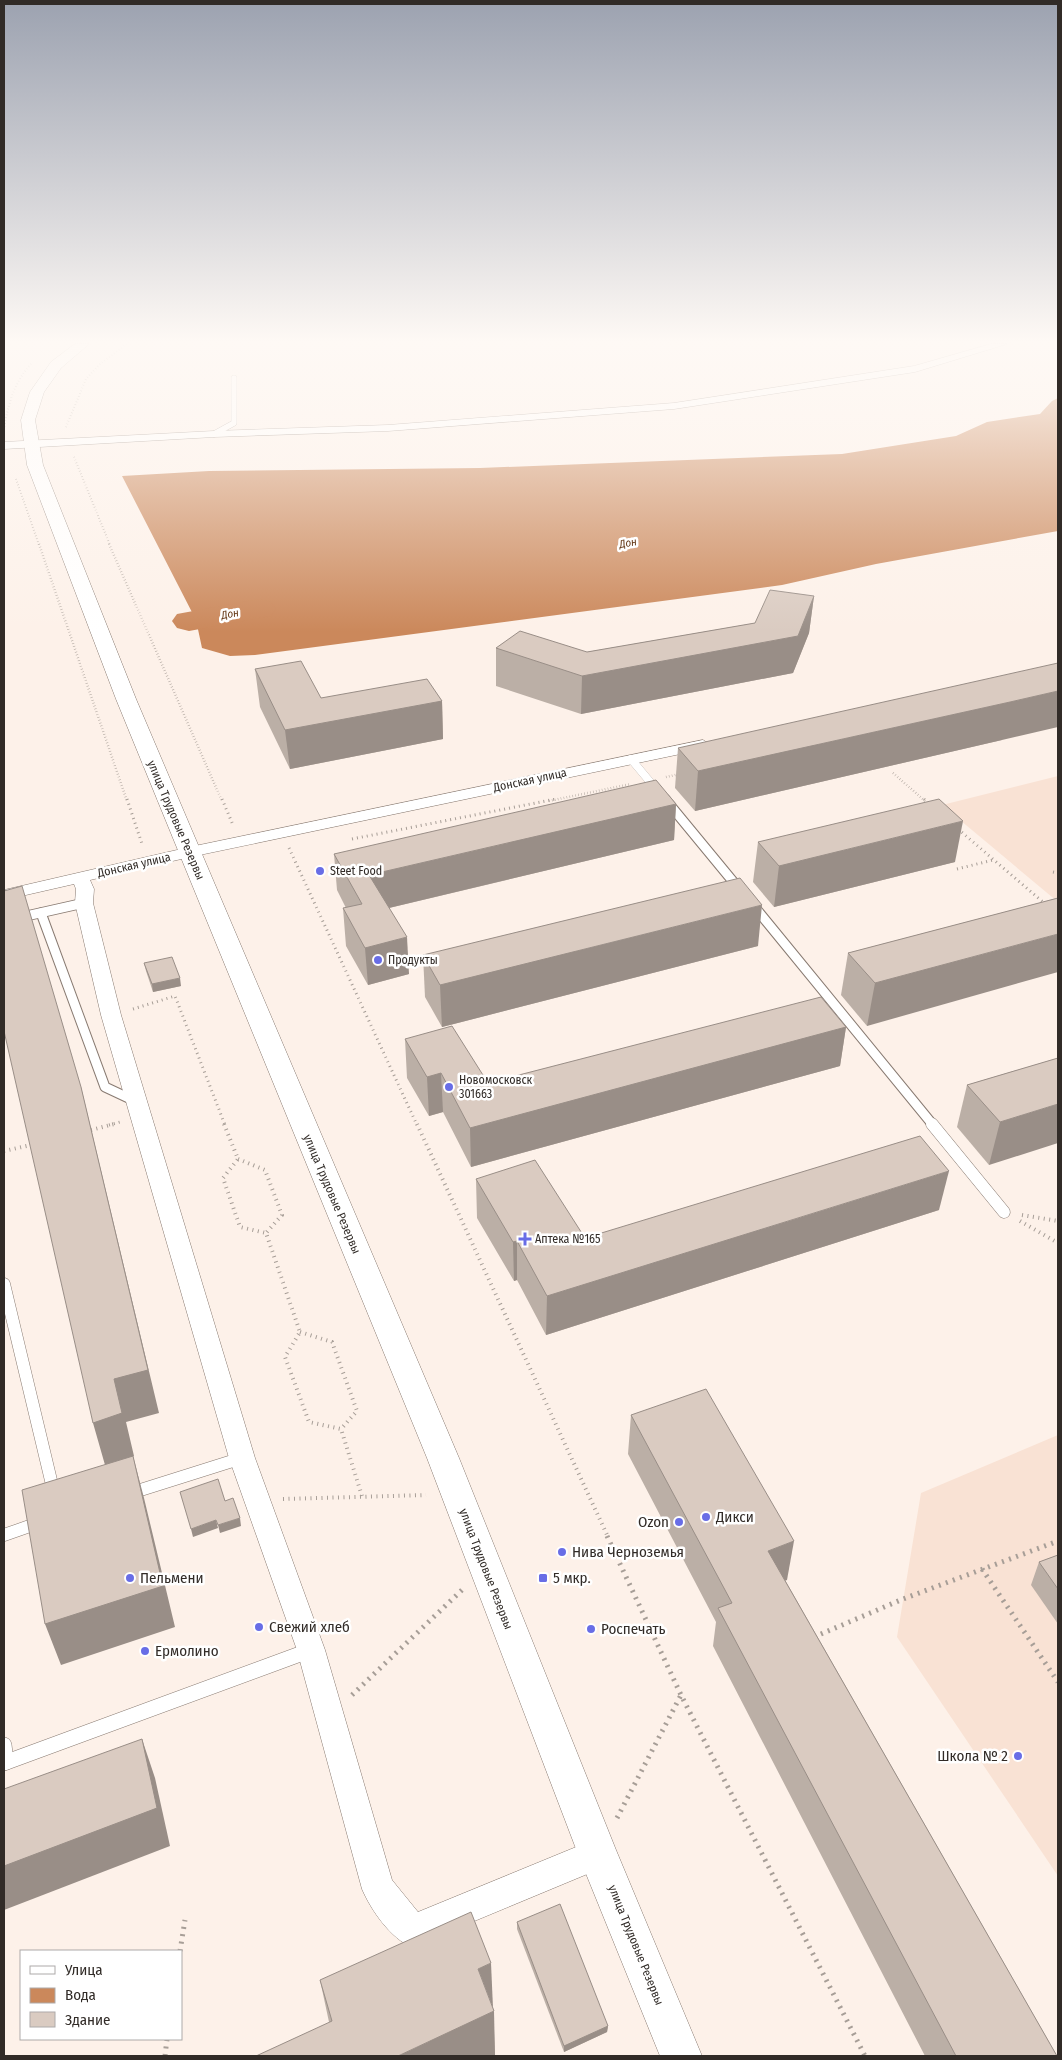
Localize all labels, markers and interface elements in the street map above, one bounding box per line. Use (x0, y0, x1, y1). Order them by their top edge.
water label: Дон (617, 535, 638, 551)
water label: Дон (219, 606, 240, 622)
street label: улица Трудовые Резервы (145, 758, 208, 882)
street label: Донская улица (491, 765, 568, 795)
street label: Донская улица (95, 850, 172, 880)
place label: Steet Food (330, 864, 382, 878)
marker: Steet Food (314, 865, 326, 877)
place label: Продукты (388, 953, 438, 967)
marker: Продукты (372, 954, 384, 966)
place label: Новомосковск 301663 (459, 1073, 533, 1101)
marker: Новомосковск 301663 (443, 1081, 455, 1093)
street label: улица Трудовые Резервы (301, 1132, 364, 1256)
place label: Аптека №165 (535, 1232, 601, 1246)
marker: Аптека №165 (519, 1233, 531, 1245)
street label: улица Трудовые Резервы (456, 1507, 516, 1631)
place label: Дикси (715, 1508, 754, 1526)
marker: Дикси (700, 1511, 712, 1523)
place label: Ozon (638, 1513, 669, 1531)
marker: Ozon (673, 1516, 685, 1528)
place label: Нива Черноземья (572, 1543, 684, 1561)
marker: Нива Черноземья (556, 1546, 568, 1558)
place label: Пельмени (140, 1569, 204, 1587)
place label: 5 мкр. (553, 1569, 591, 1587)
marker: Пельмени (124, 1572, 136, 1584)
marker: 5 мкр. (537, 1572, 549, 1584)
place label: Свежий хлеб (269, 1618, 350, 1636)
place label: Роспечать (601, 1620, 666, 1638)
marker: Свежий хлеб (253, 1621, 265, 1633)
marker: Роспечать (585, 1623, 597, 1635)
place label: Ермолино (155, 1642, 219, 1660)
marker: Ермолино (139, 1645, 151, 1657)
place label: Школа № 2 (937, 1747, 1008, 1765)
marker: Школа № 2 (1012, 1750, 1024, 1762)
street label: улица Трудовые Резервы (605, 1883, 667, 2007)
legend (20, 1950, 182, 2040)
text: Улица (64, 1961, 103, 1979)
text: Вода (65, 1986, 96, 2004)
text: Здание (65, 2011, 111, 2029)

